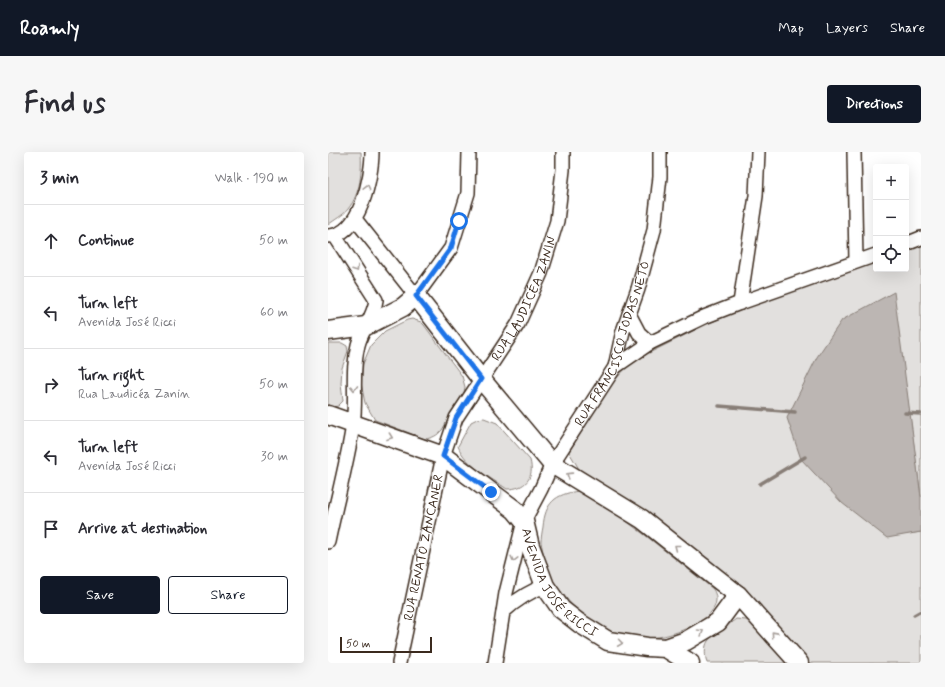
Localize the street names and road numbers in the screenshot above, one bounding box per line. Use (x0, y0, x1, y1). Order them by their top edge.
street label: RUA LAUDICÉA ZANIN (487, 234, 560, 364)
street label: RUA FRANCISCO JODAS NETO (571, 259, 654, 429)
street label: RUA RENATO ZANCANER (400, 473, 447, 622)
street label: AVENIDA JOSÉ RICCI (518, 526, 601, 641)

